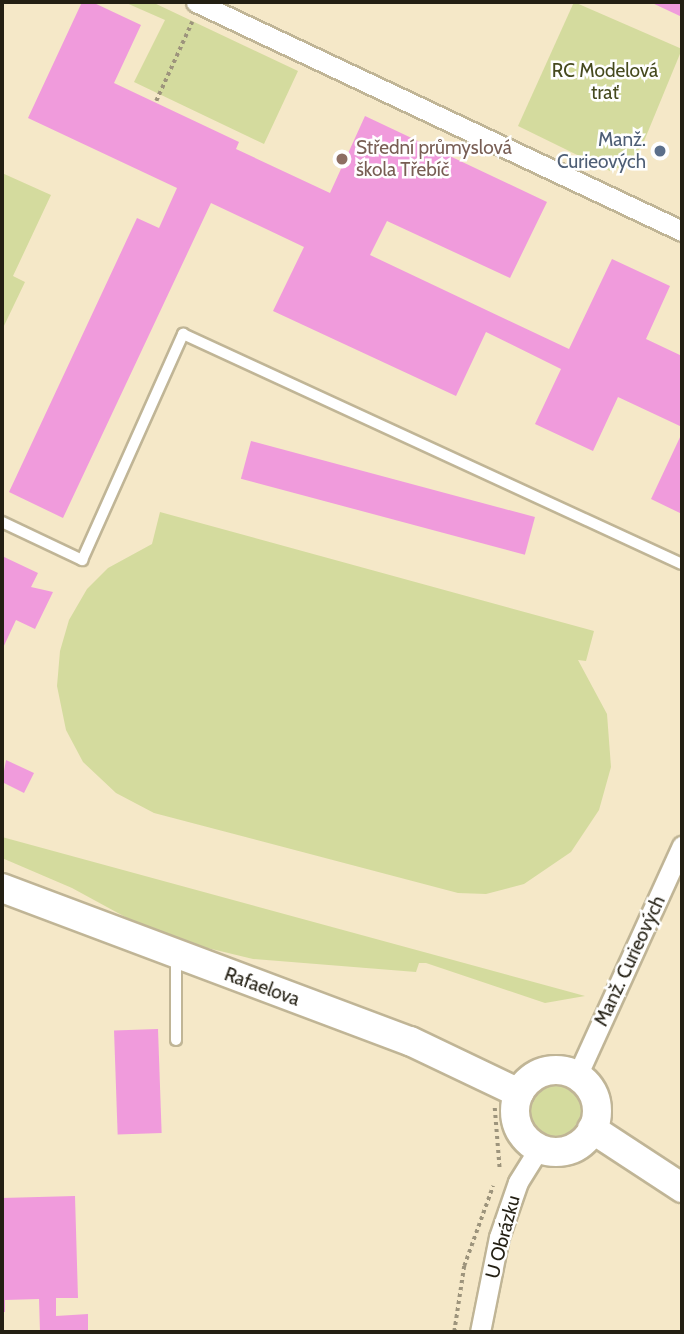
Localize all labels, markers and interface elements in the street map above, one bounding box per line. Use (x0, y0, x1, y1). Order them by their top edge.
park label: RC Modelová trať (552, 60, 658, 104)
place label: Manž. Curieových (557, 129, 646, 173)
place label: Střední průmyslová škola Třebíč (356, 137, 512, 181)
marker: Manž. Curieových (652, 143, 668, 159)
marker: Střední průmyslová škola Třebíč (334, 151, 350, 167)
street label: Manž. Curieových (590, 892, 670, 1030)
street label: Rafaelova (221, 963, 303, 1011)
street label: U Obrázku (481, 1193, 525, 1281)

